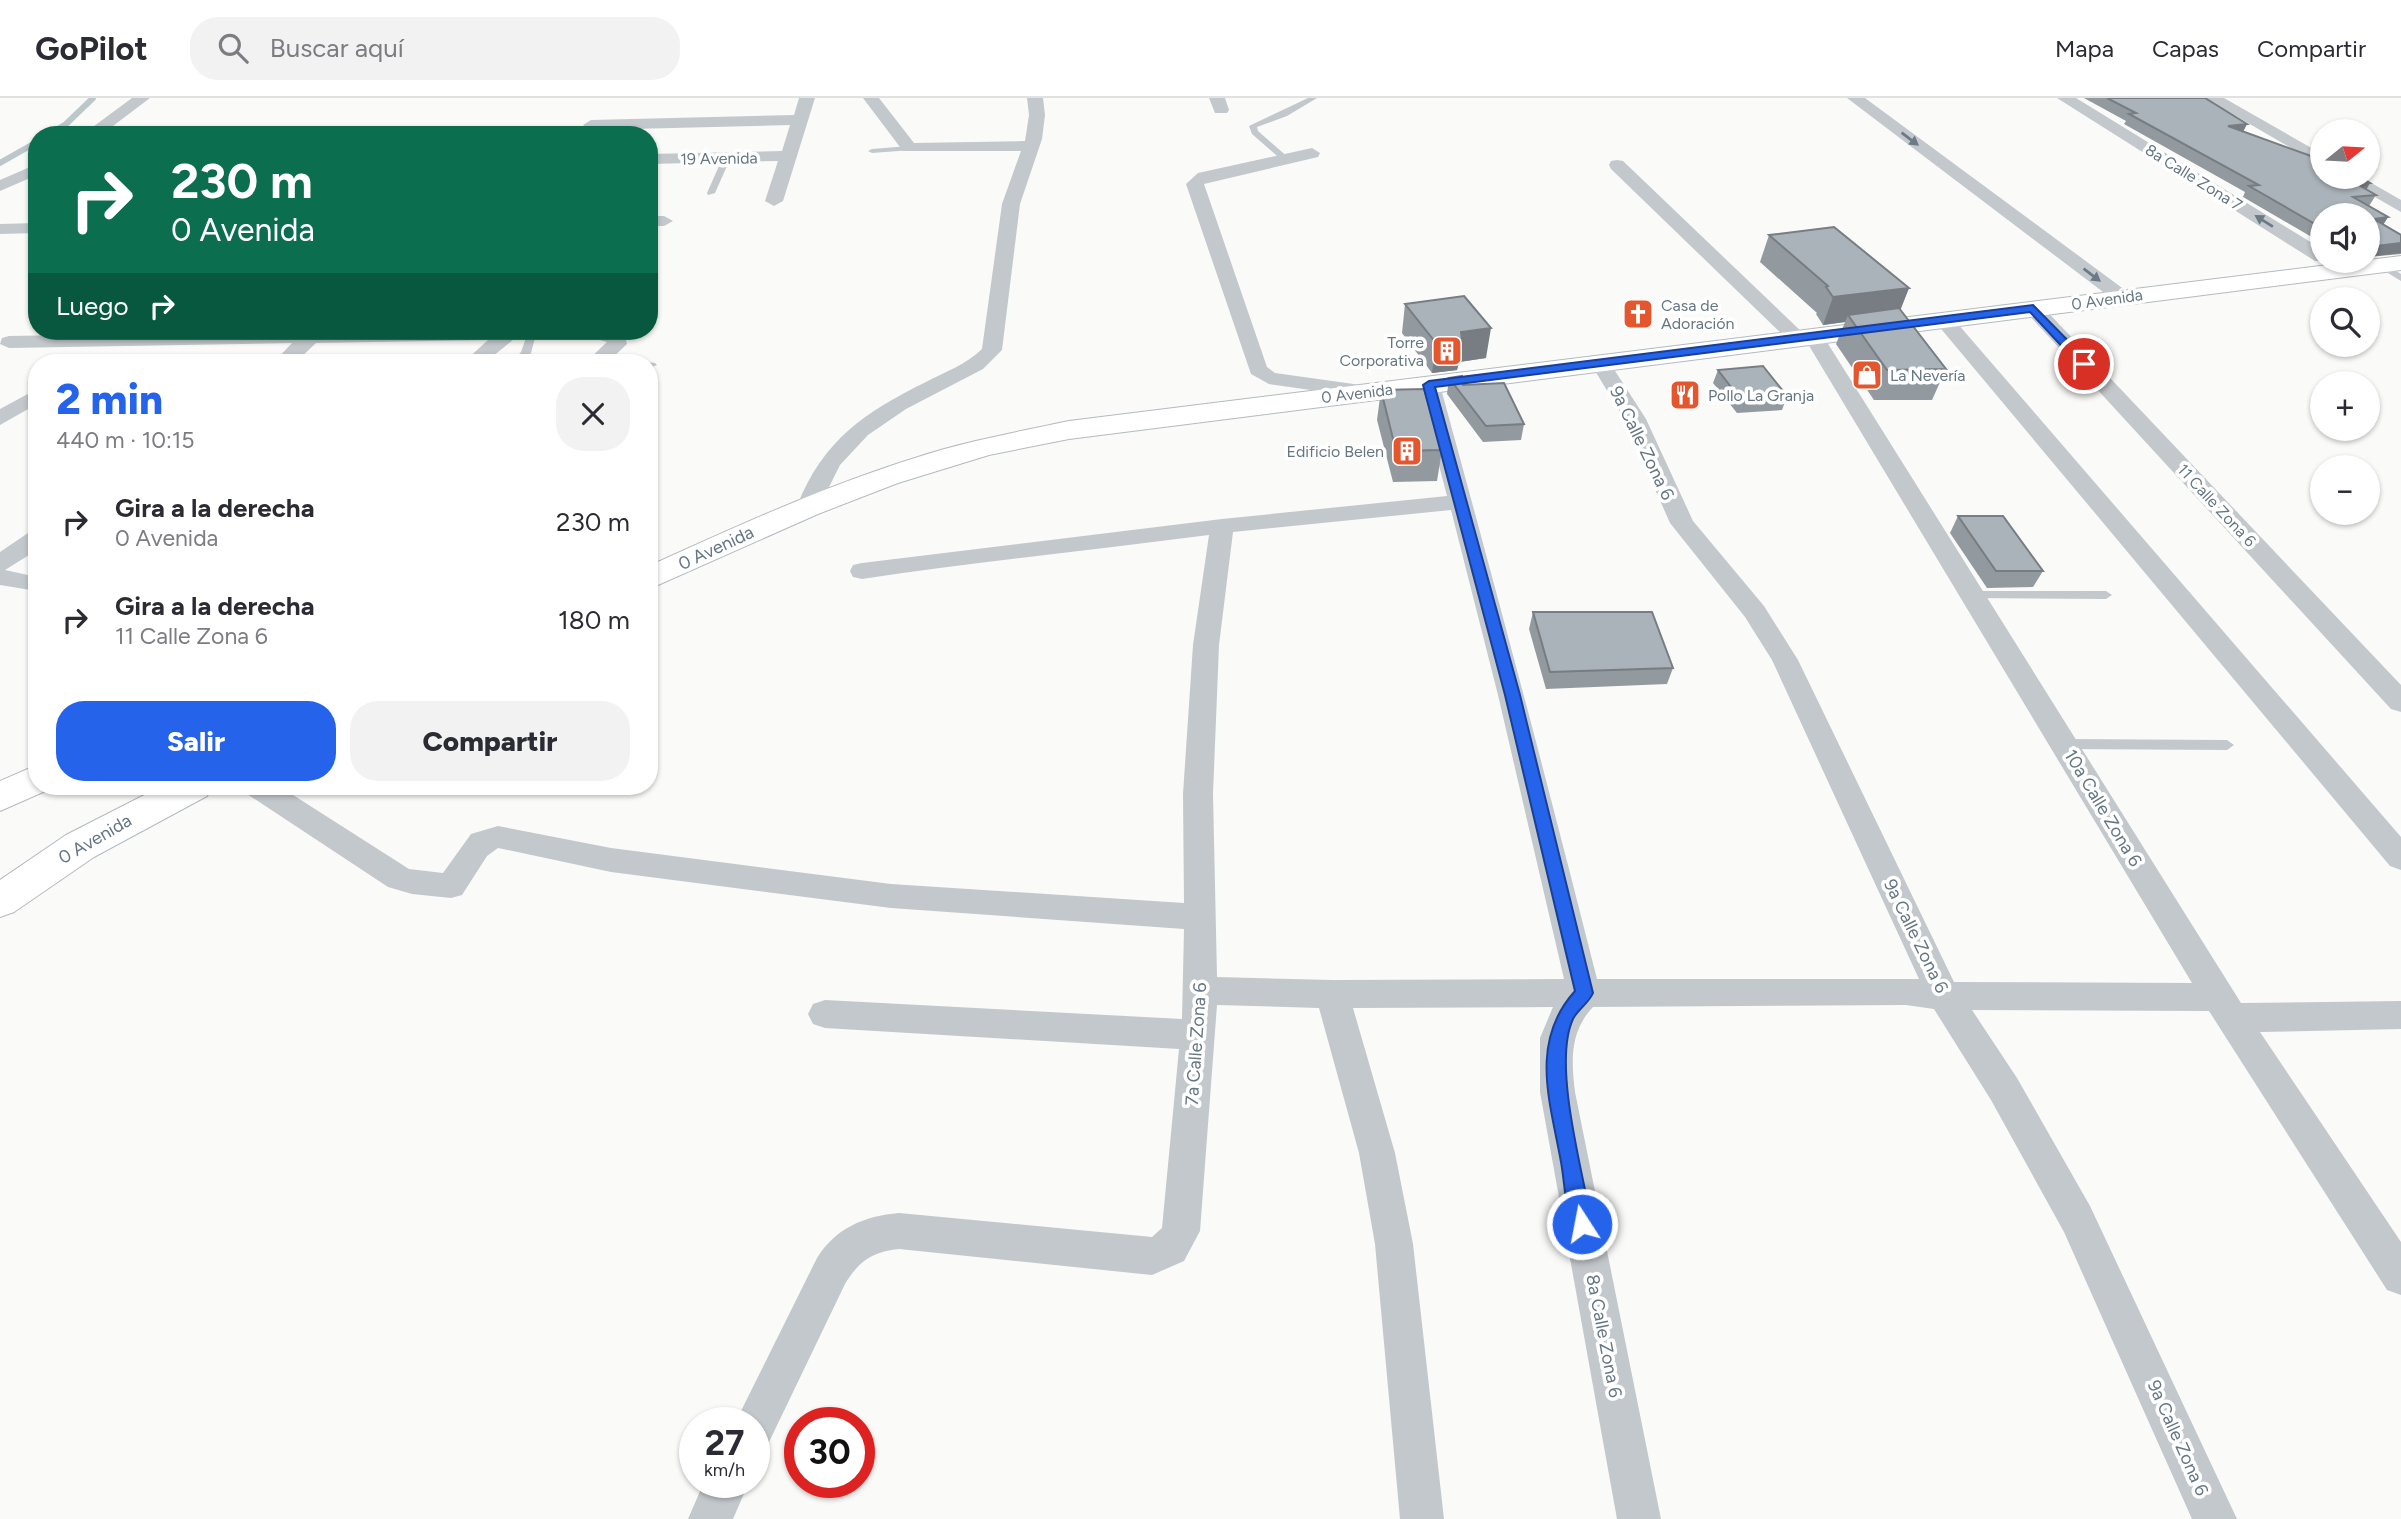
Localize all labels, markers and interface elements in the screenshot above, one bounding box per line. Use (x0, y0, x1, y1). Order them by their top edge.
search box (190, 17, 680, 80)
text: GoPilot (35, 29, 148, 68)
icon: search (214, 29, 252, 67)
text: Buscar aquí (270, 32, 404, 64)
text: Mapa (2055, 34, 2114, 63)
text: Capas (2152, 34, 2219, 63)
text: Compartir (2257, 34, 2366, 63)
north arrow (2310, 119, 2380, 189)
map controls (2310, 119, 2380, 525)
one-way arrow (1900, 131, 1918, 146)
street label: 8a Calle Zona 7 (2142, 140, 2246, 215)
street label: 19 Avenida (680, 148, 758, 169)
text: 230 m (171, 151, 313, 210)
icon: right (56, 154, 147, 245)
button: sound (2310, 203, 2380, 273)
text: 0 Avenida (171, 211, 315, 249)
one-way arrow (2255, 214, 2274, 227)
one-way arrow (2083, 267, 2101, 281)
street label: 0 Avenida (2070, 285, 2144, 314)
icon: right (143, 287, 181, 325)
button: search (2310, 287, 2380, 357)
text: Luego (56, 290, 129, 322)
place label: Casa de Adoración (1661, 296, 1735, 333)
church icon: Casa de Adoración (1621, 297, 1655, 331)
place label: Torre Corporativa (1339, 333, 1424, 370)
building icon: Torre Corporativa (1430, 334, 1464, 368)
pin (2054, 334, 2114, 394)
icon: arrive (2065, 345, 2103, 383)
shop icon: La Nevería (1850, 358, 1884, 392)
place label: La Nevería (1890, 366, 1966, 385)
button: + (2310, 371, 2380, 441)
text: 2 min (56, 374, 163, 425)
button: close (556, 377, 630, 451)
restaurant icon: Pollo La Granja (1668, 378, 1702, 412)
street label: 0 Avenida (1320, 380, 1394, 407)
street label: 9a Calle Zona 6 (1605, 382, 1679, 504)
place label: Pollo La Granja (1708, 386, 1814, 405)
text: 440 m · 10:15 (56, 426, 195, 454)
building icon: Edificio Belen (1390, 434, 1424, 468)
place label: Edificio Belen (1287, 442, 1384, 461)
button: − (2310, 455, 2380, 525)
street label: 11 Calle Zona 6 (2173, 460, 2260, 551)
text: Gira a la derecha (115, 492, 315, 524)
icon: right (56, 503, 94, 541)
text: 230 m (556, 506, 630, 538)
street label: 0 Avenida (675, 521, 757, 575)
text: 0 Avenida (115, 524, 218, 552)
text: Gira a la derecha (115, 590, 315, 622)
icon: right (56, 601, 94, 639)
text: 180 m (558, 604, 630, 636)
text: 11 Calle Zona 6 (115, 622, 268, 650)
button: Salir (56, 701, 336, 781)
button: Compartir (350, 701, 630, 781)
street label: 10a Calle Zona 6 (2059, 745, 2147, 871)
street label: 0 Avenida (54, 809, 136, 869)
street label: 9a Calle Zona 6 (1879, 875, 1953, 997)
street label: 7a Calle Zona 6 (1181, 982, 1211, 1106)
position arrow (1545, 1187, 1619, 1261)
street label: 8a Calle Zona 6 (1581, 1273, 1627, 1399)
street label: 9a Calle Zona 6 (2143, 1377, 2213, 1499)
speed limit sign: 30 (784, 1407, 875, 1498)
text: 27 (705, 1422, 744, 1464)
text: km/h (704, 1459, 745, 1481)

